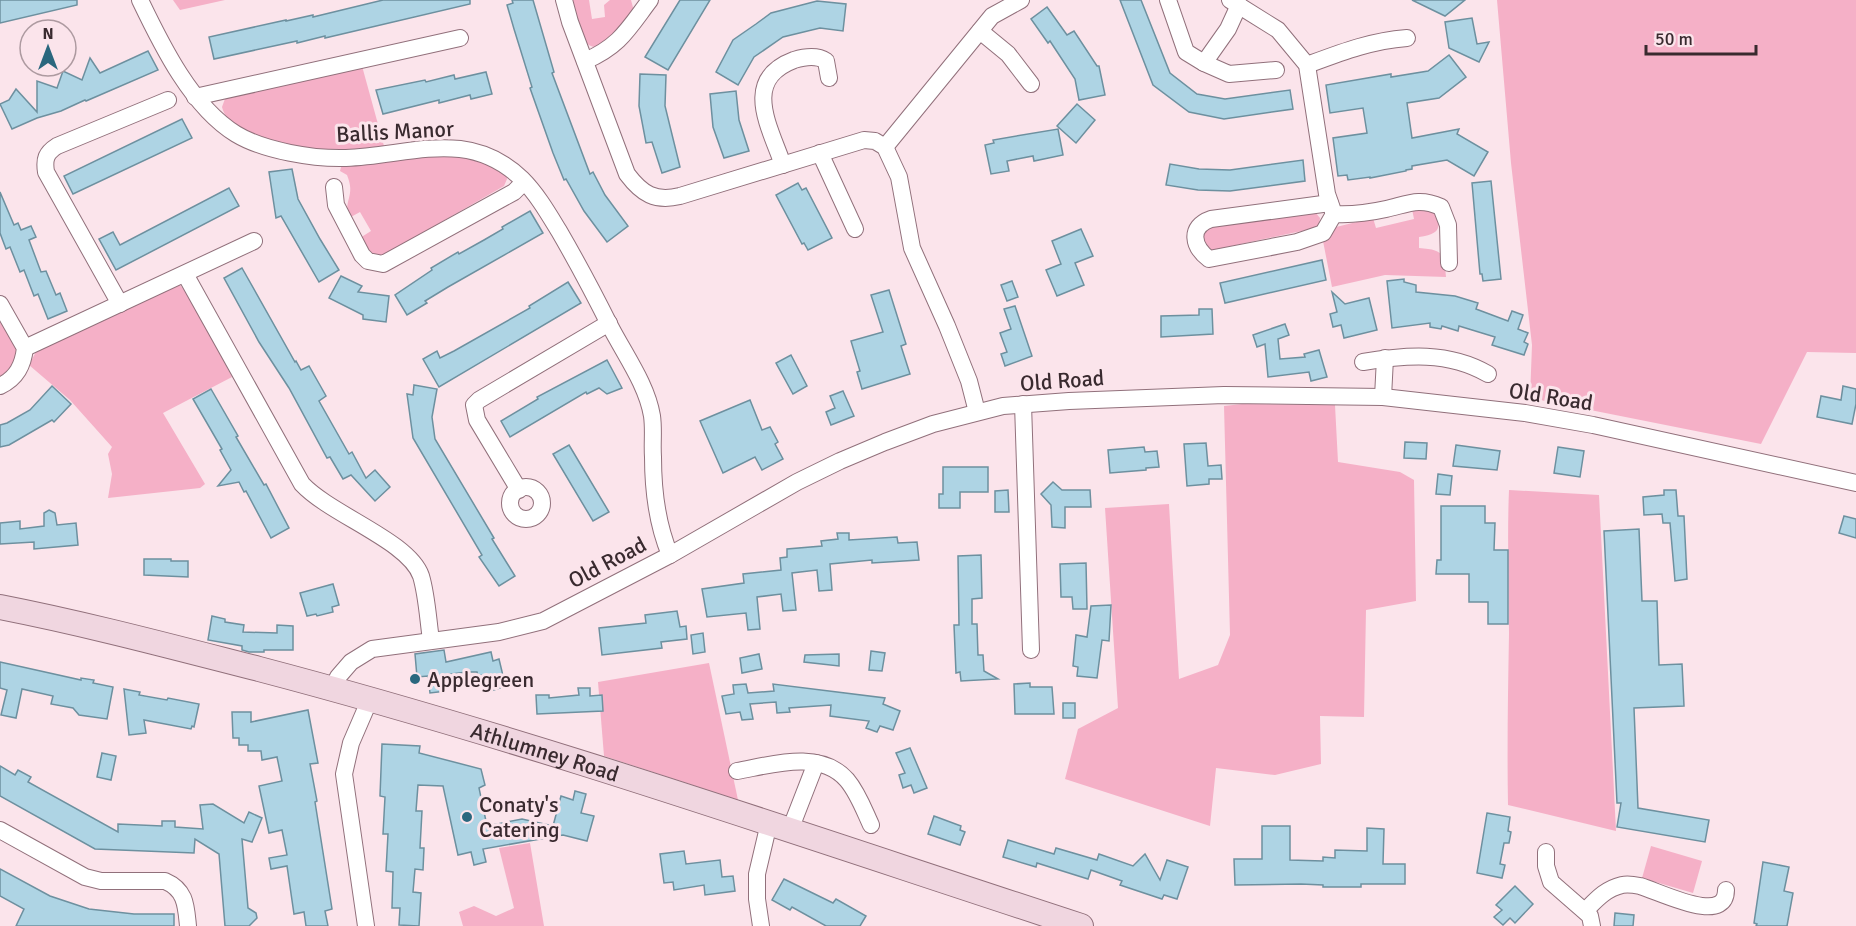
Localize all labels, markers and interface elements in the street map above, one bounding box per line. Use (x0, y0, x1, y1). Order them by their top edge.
north arrow (18, 18, 78, 78)
scale bar (1646, 18, 1756, 56)
text: N (42, 24, 54, 44)
text: 50 m (1655, 28, 1693, 50)
street label: Ballis Manor (335, 115, 455, 148)
street label: Old Road (1019, 364, 1105, 397)
street label: Old Road (1507, 377, 1595, 416)
street label: Old Road (564, 531, 651, 594)
place label: Applegreen (427, 666, 534, 693)
marker: Applegreen (408, 672, 422, 686)
street label: Athlumney Road (468, 717, 622, 788)
place label: Conaty's Catering (479, 791, 560, 843)
marker: Conaty's Catering (460, 810, 474, 824)

